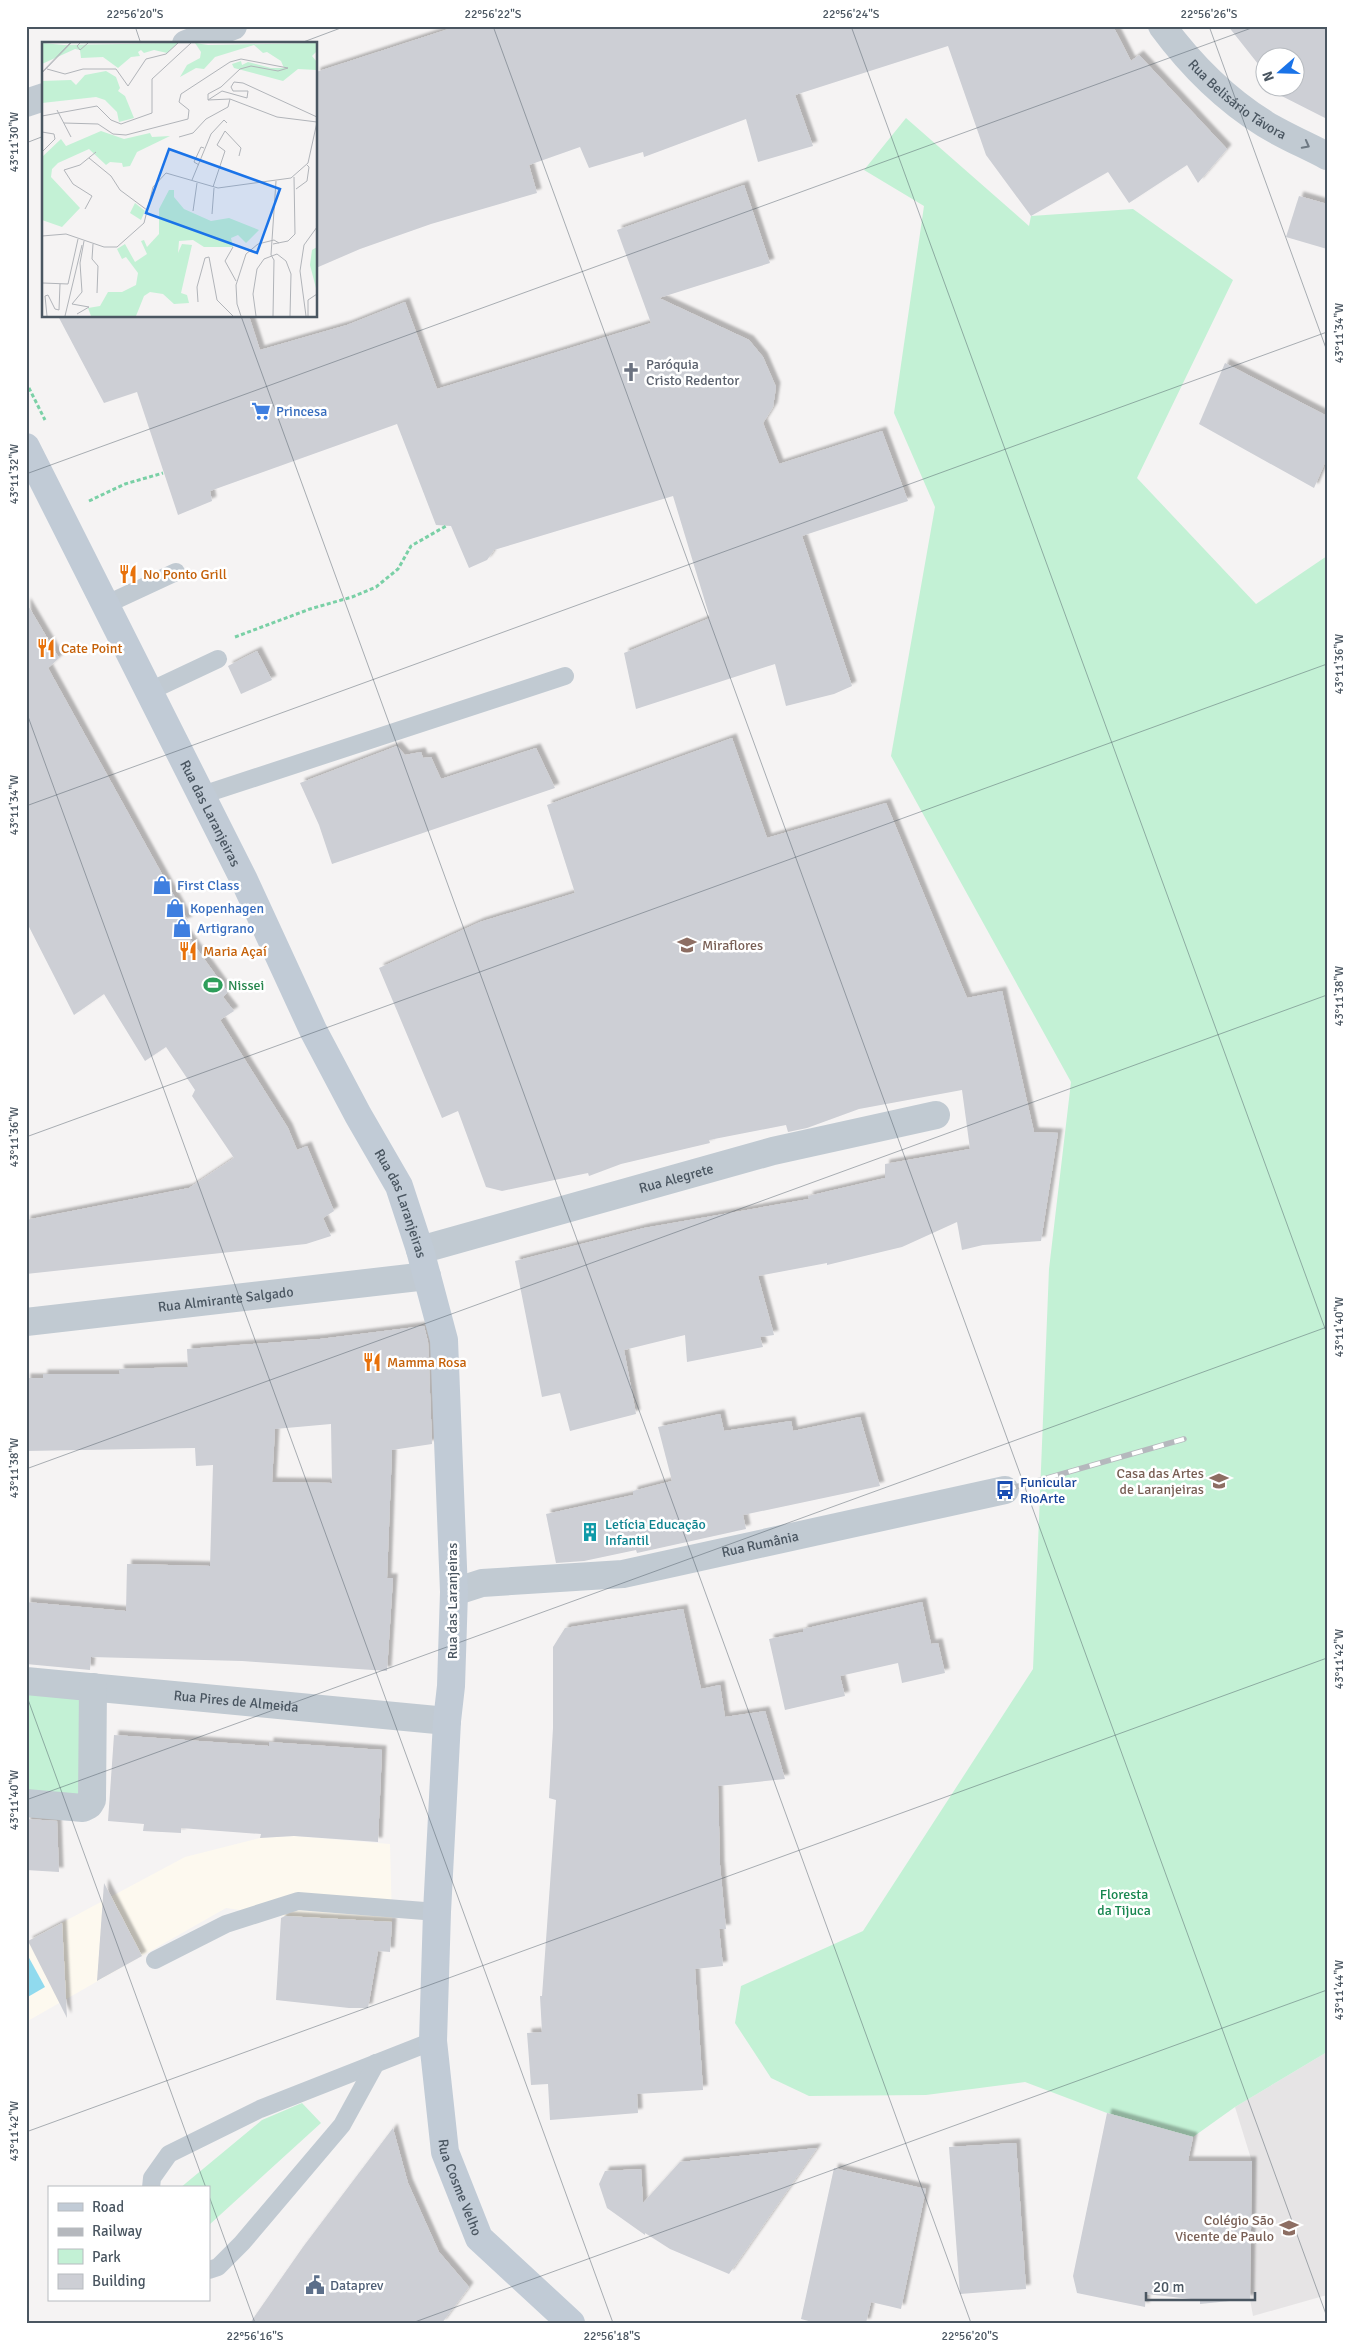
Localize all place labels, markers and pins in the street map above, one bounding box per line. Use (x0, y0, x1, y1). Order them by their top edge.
place label: Paróquia Cristo Redentor (646, 356, 740, 389)
church icon: Paróquia Cristo Redentor (620, 361, 642, 383)
supermarket icon: Princesa (250, 400, 272, 422)
place label: Princesa (276, 403, 327, 420)
restaurant icon: No Ponto Grill (117, 563, 139, 585)
place label: No Ponto Grill (143, 566, 227, 583)
restaurant icon: Cate Point (35, 637, 57, 659)
place label: Cate Point (61, 640, 122, 657)
shop icon: First Class (151, 874, 173, 896)
place label: First Class (177, 877, 239, 894)
shop icon: Kopenhagen (164, 897, 186, 919)
place label: Kopenhagen (190, 900, 264, 917)
shop icon: Artigrano (171, 917, 193, 939)
place label: Artigrano (197, 920, 254, 937)
school or university icon: Miraflores (676, 934, 698, 956)
place label: Miraflores (702, 937, 763, 954)
restaurant icon: Maria Açaí (177, 940, 199, 962)
place label: Maria Açaí (203, 943, 267, 960)
sports icon: Nissei (202, 974, 224, 996)
place label: Nissei (228, 977, 264, 994)
restaurant icon: Mamma Rosa (361, 1351, 383, 1373)
place label: Mamma Rosa (387, 1354, 467, 1371)
place label: Casa das Artes de Laranjeiras (1117, 1465, 1204, 1498)
school or university icon: Casa das Artes de Laranjeiras (1208, 1470, 1230, 1492)
place label: Funicular RioArte (1020, 1474, 1078, 1507)
bus stop icon: Funicular RioArte (994, 1479, 1016, 1501)
place label: Letícia Educação Infantil (605, 1516, 706, 1549)
building icon: Letícia Educação Infantil (579, 1521, 601, 1543)
place label: Colégio São Vicente de Paulo (1175, 2212, 1274, 2245)
school or university icon: Colégio São Vicente de Paulo (1278, 2217, 1300, 2239)
public building icon: Dataprev (304, 2274, 326, 2296)
place label: Dataprev (330, 2277, 384, 2294)

